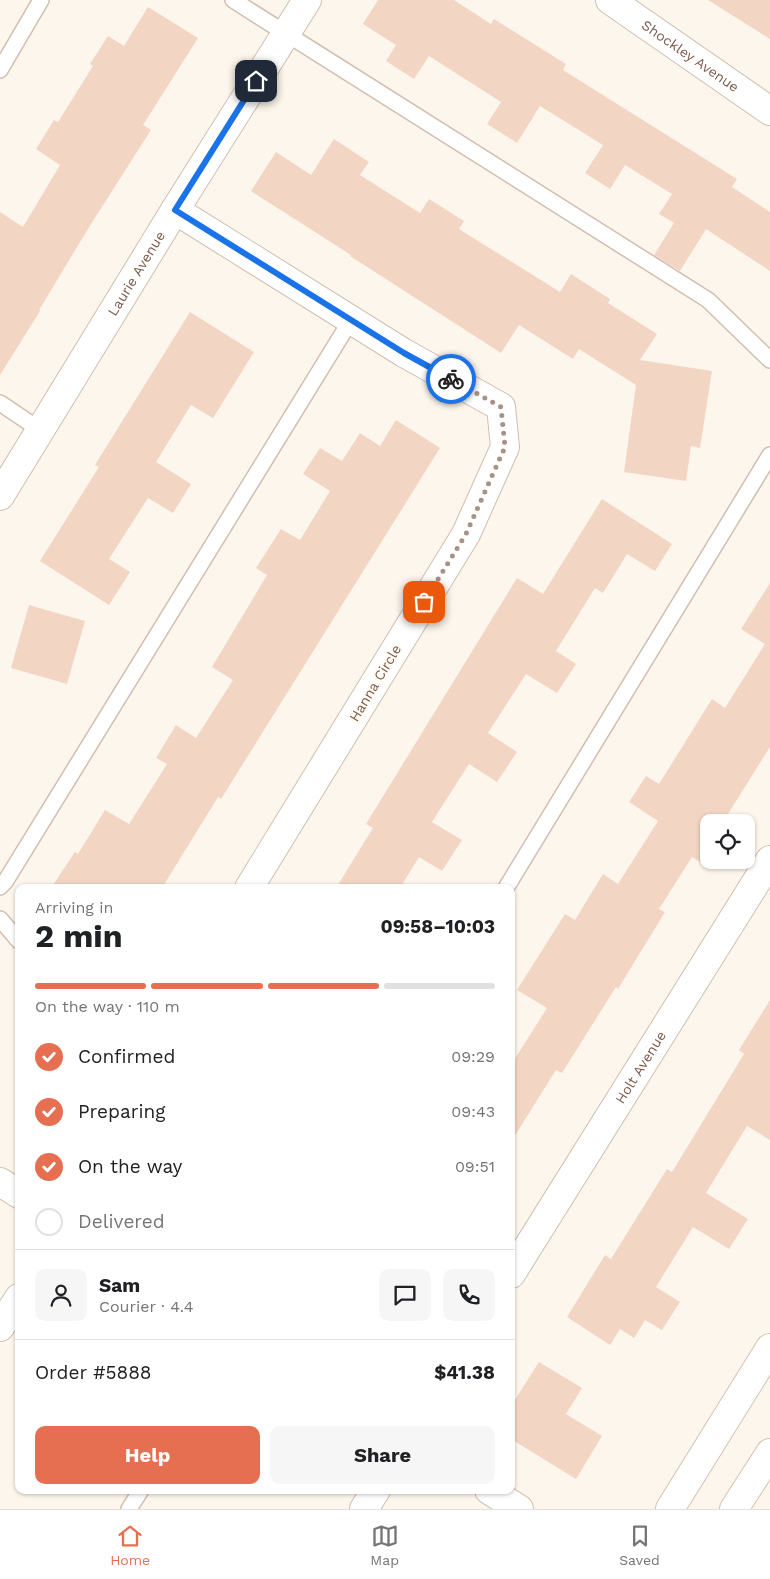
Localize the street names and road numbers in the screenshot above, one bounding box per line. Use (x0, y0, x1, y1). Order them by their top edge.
street label: Shockley Avenue (639, 17, 742, 95)
street label: Laurie Avenue (104, 228, 168, 319)
street label: Hanna Circle (346, 642, 404, 724)
street label: Holt Avenue (612, 1028, 669, 1106)

